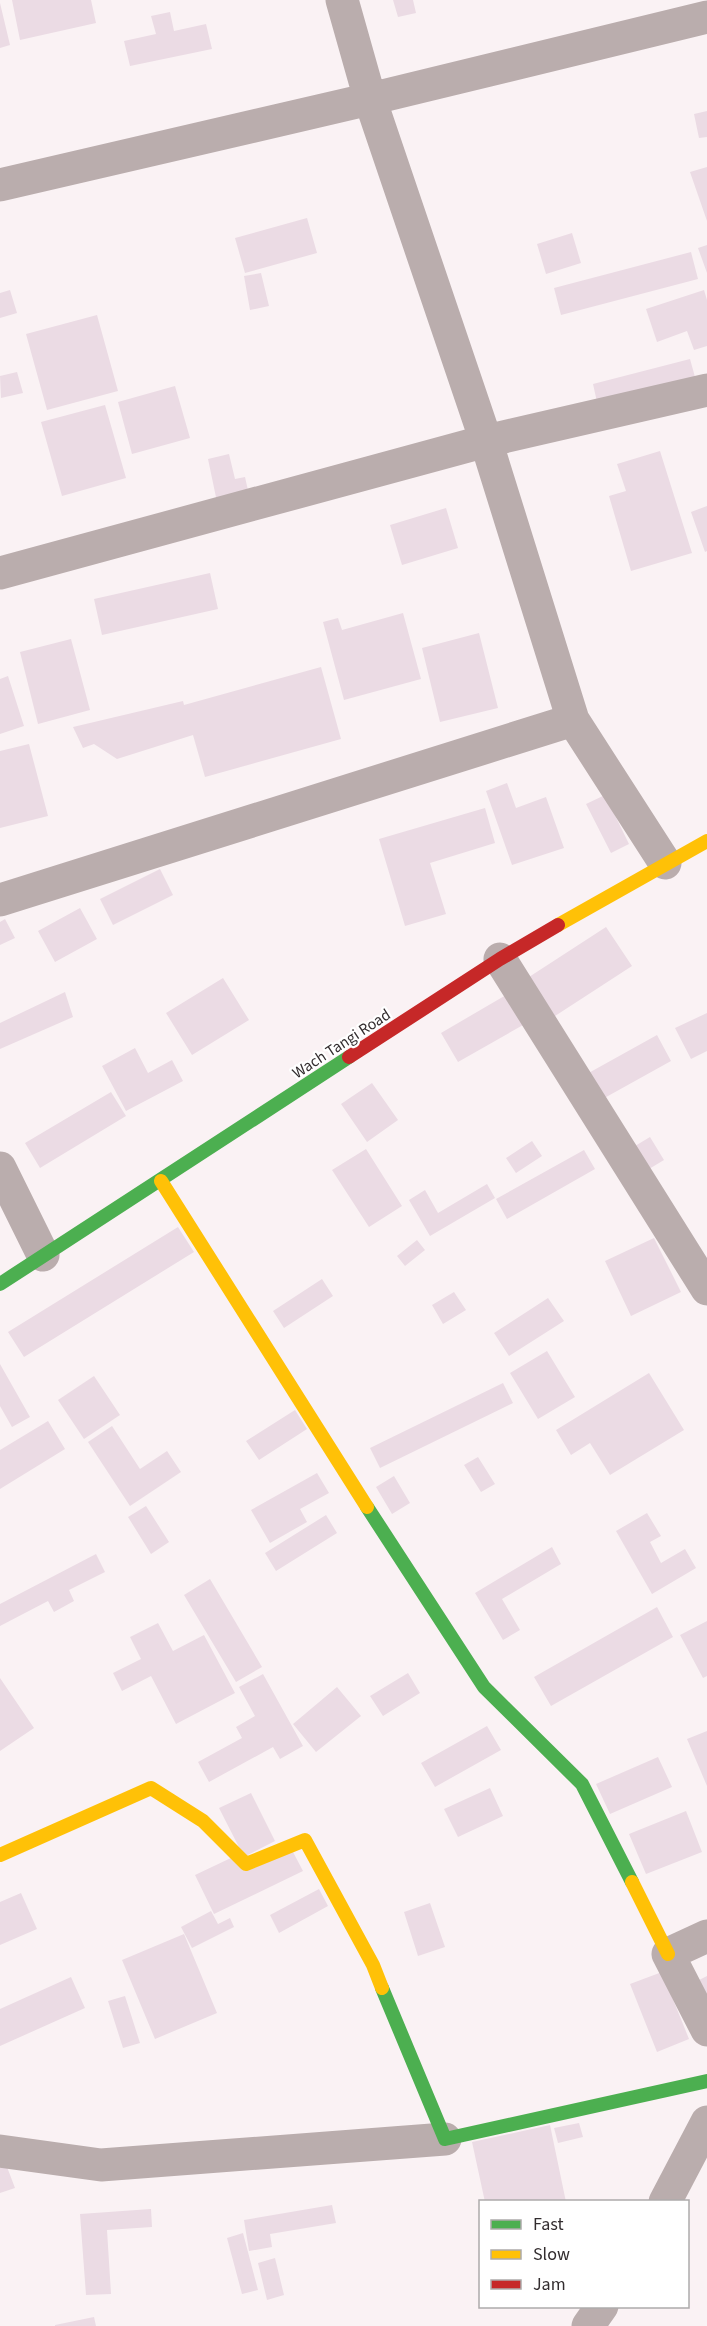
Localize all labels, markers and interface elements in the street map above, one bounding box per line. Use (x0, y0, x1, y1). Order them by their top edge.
street label: Wach Tangi Road (288, 1004, 395, 1084)
legend (479, 2200, 689, 2308)
text: Fast (533, 2212, 564, 2237)
text: Slow (533, 2242, 570, 2267)
text: Jam (533, 2272, 566, 2297)

